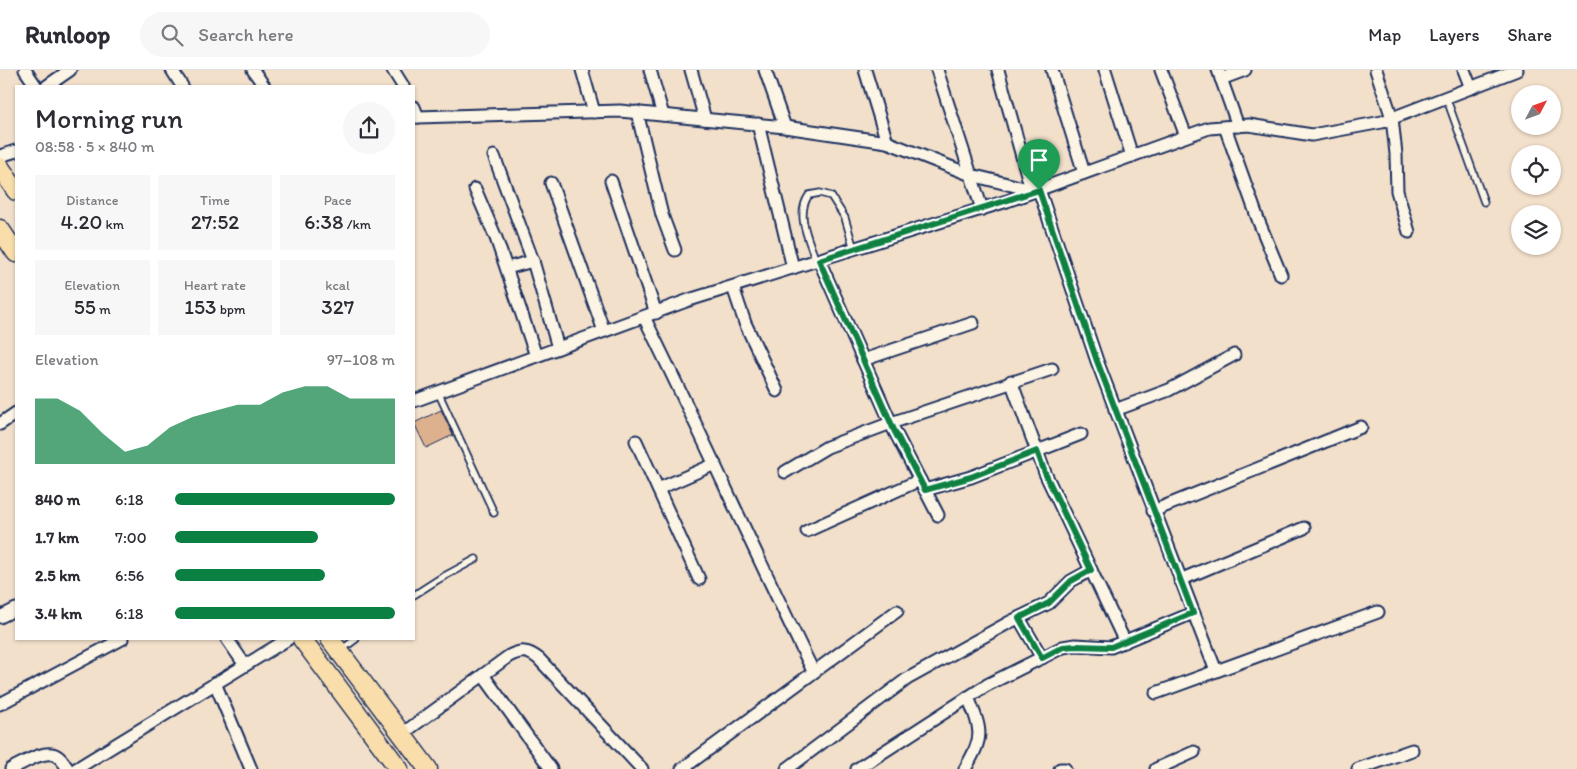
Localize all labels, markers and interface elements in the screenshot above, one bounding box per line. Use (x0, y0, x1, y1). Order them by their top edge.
search box (140, 12, 490, 57)
text: Runloop (25, 20, 110, 49)
icon: search (158, 21, 186, 49)
text: Search here (198, 23, 293, 46)
text: Map (1368, 24, 1401, 46)
text: Layers (1429, 24, 1479, 46)
text: Share (1507, 24, 1552, 46)
north arrow (1511, 85, 1561, 135)
map controls (1511, 85, 1561, 255)
text: Morning run (35, 101, 183, 135)
button: share (343, 102, 395, 154)
text: 08:58 · 5 × 840 m (35, 137, 154, 156)
pin (1018, 139, 1060, 190)
button: locate (1511, 145, 1561, 195)
icon: arrive (1025, 146, 1053, 174)
text: Distance (66, 192, 119, 209)
text: Time (200, 192, 230, 209)
text: Pace (324, 192, 352, 209)
button: layers (1511, 205, 1561, 255)
text: 4.20 (61, 209, 102, 234)
text: 27:52 (191, 209, 239, 234)
text: 6:38 (304, 209, 343, 234)
text: km (102, 216, 124, 233)
text: /km (343, 216, 371, 233)
text: Elevation (65, 277, 120, 294)
text: Heart rate (184, 277, 246, 294)
text: kcal (325, 277, 350, 294)
text: 55 (74, 294, 96, 319)
text: 153 (184, 294, 217, 319)
text: 327 (321, 294, 354, 319)
text: m (96, 301, 111, 318)
text: bpm (217, 301, 246, 318)
text: Elevation (35, 350, 99, 369)
text: 97–108 m (327, 350, 395, 369)
text: 840 m (35, 490, 80, 509)
text: 6:18 (115, 490, 144, 509)
text: 1.7 km (35, 528, 79, 547)
text: 7:00 (115, 528, 147, 547)
text: 2.5 km (35, 566, 81, 585)
text: 6:56 (115, 566, 144, 585)
text: 3.4 km (35, 604, 82, 623)
text: 6:18 (115, 604, 144, 623)

